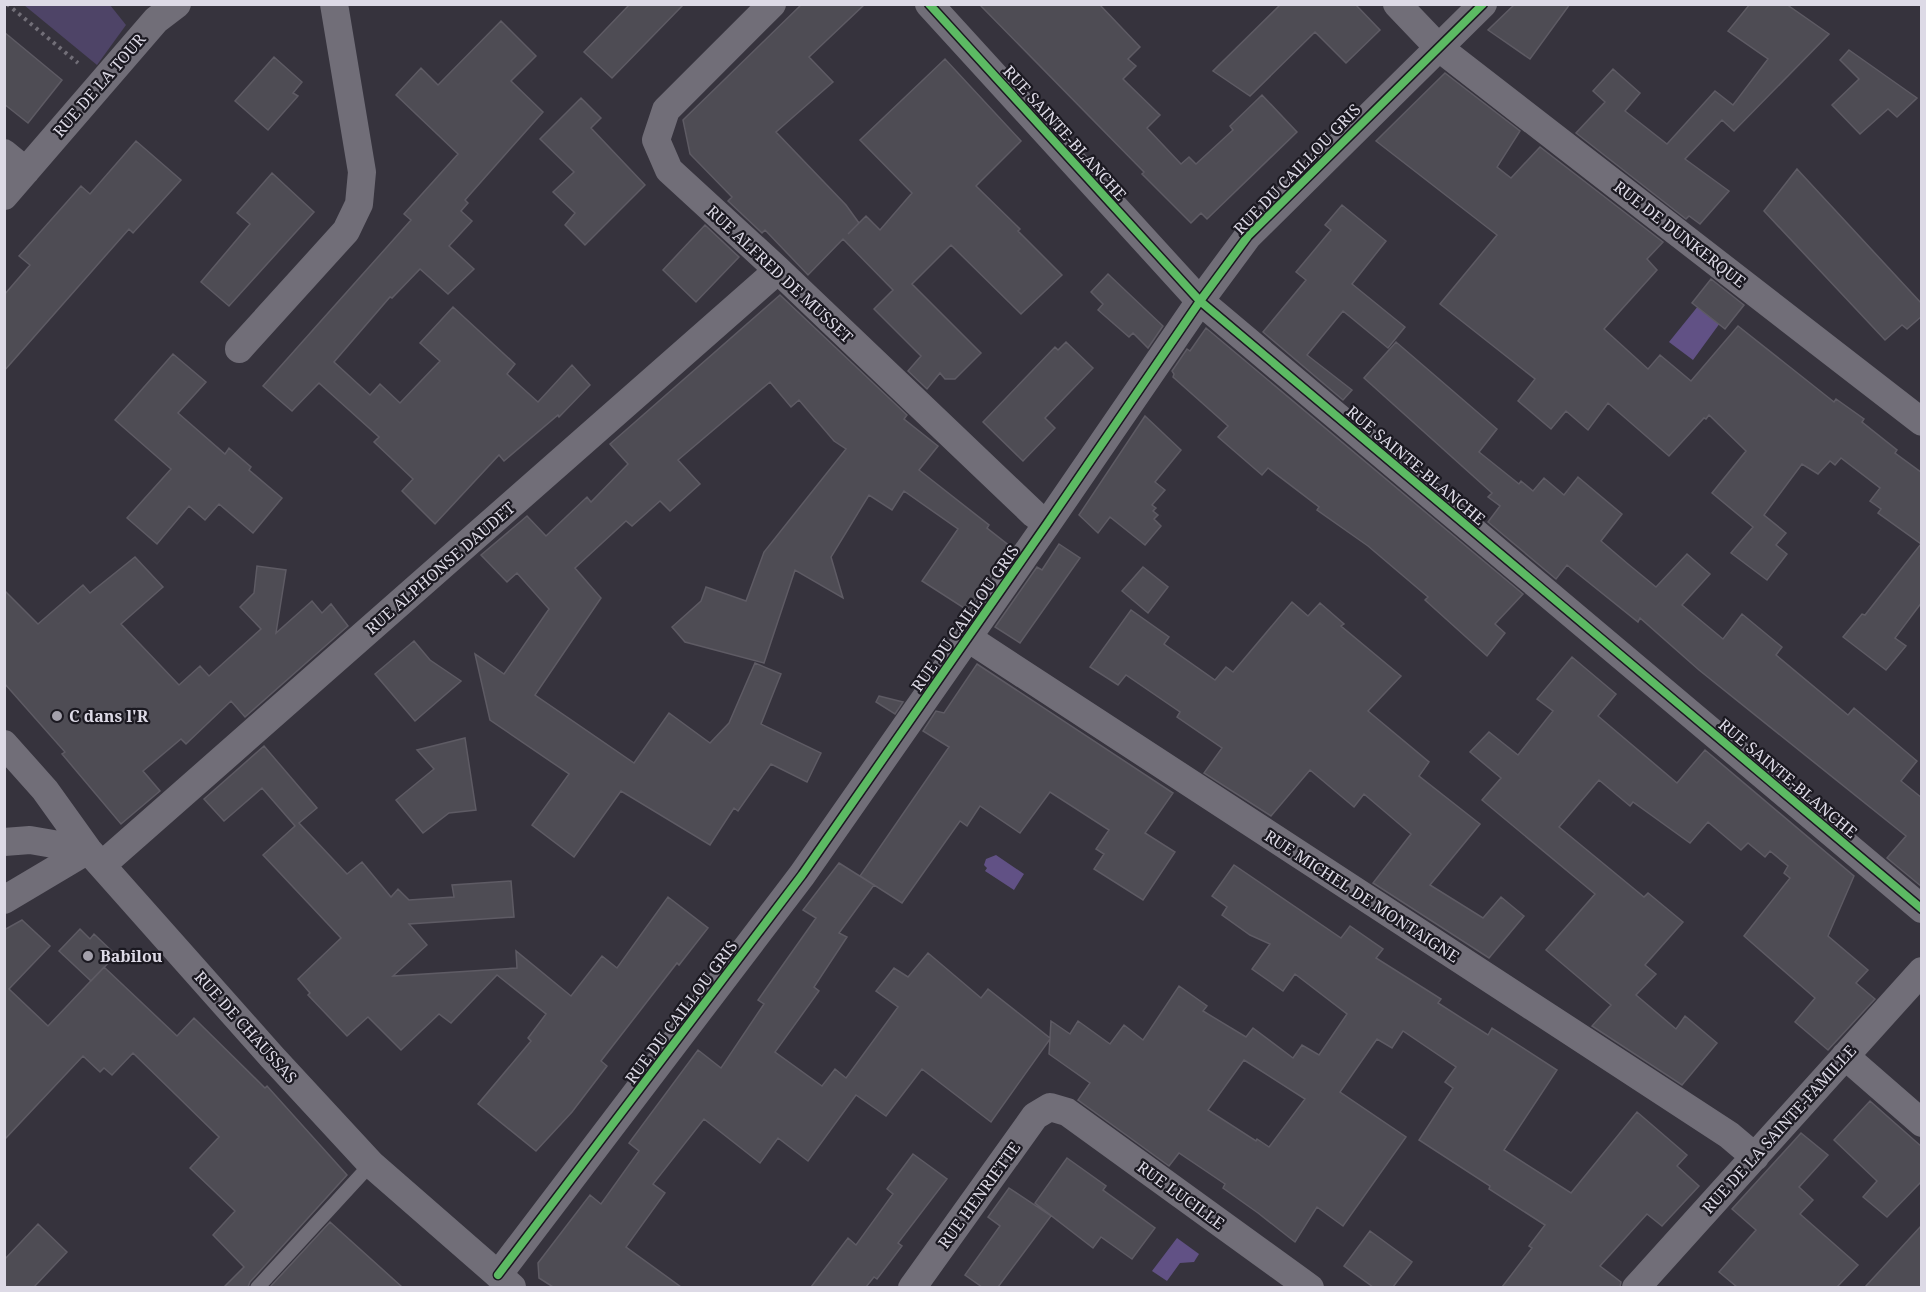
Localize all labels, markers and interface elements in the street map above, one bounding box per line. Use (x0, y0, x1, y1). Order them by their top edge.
street label: RUE DE LA TOUR (48, 28, 150, 141)
street label: RUE SAINTE-BLANCHE (998, 61, 1132, 205)
street label: RUE DU CAILLOU GRIS (1229, 99, 1365, 239)
street label: RUE DE DUNKERQUE (1610, 176, 1750, 292)
street label: RUE ALFRED DE MUSSET (702, 200, 858, 348)
street label: RUE SAINTE-BLANCHE (1342, 400, 1490, 530)
street label: RUE ALPHONSE DAUDET (360, 497, 520, 639)
street label: RUE DU CAILLOU GRIS (906, 540, 1024, 696)
place label: C dans l'R (69, 705, 149, 727)
marker: C dans l'R (50, 709, 64, 723)
street label: RUE SAINTE-BLANCHE (1714, 713, 1862, 843)
street label: RUE MICHEL DE MONTAIGNE (1260, 825, 1464, 967)
street label: RUE DU CAILLOU GRIS (620, 936, 742, 1088)
place label: Babilou (100, 945, 163, 967)
marker: Babilou (81, 949, 95, 963)
street label: RUE DE CHAUSSAS (190, 966, 302, 1088)
street label: RUE DE LA SAINTE-FAMILLE (1697, 1040, 1861, 1218)
street label: RUE HENRIETTE (933, 1137, 1025, 1253)
street label: RUE LUCILLE (1133, 1156, 1229, 1234)

